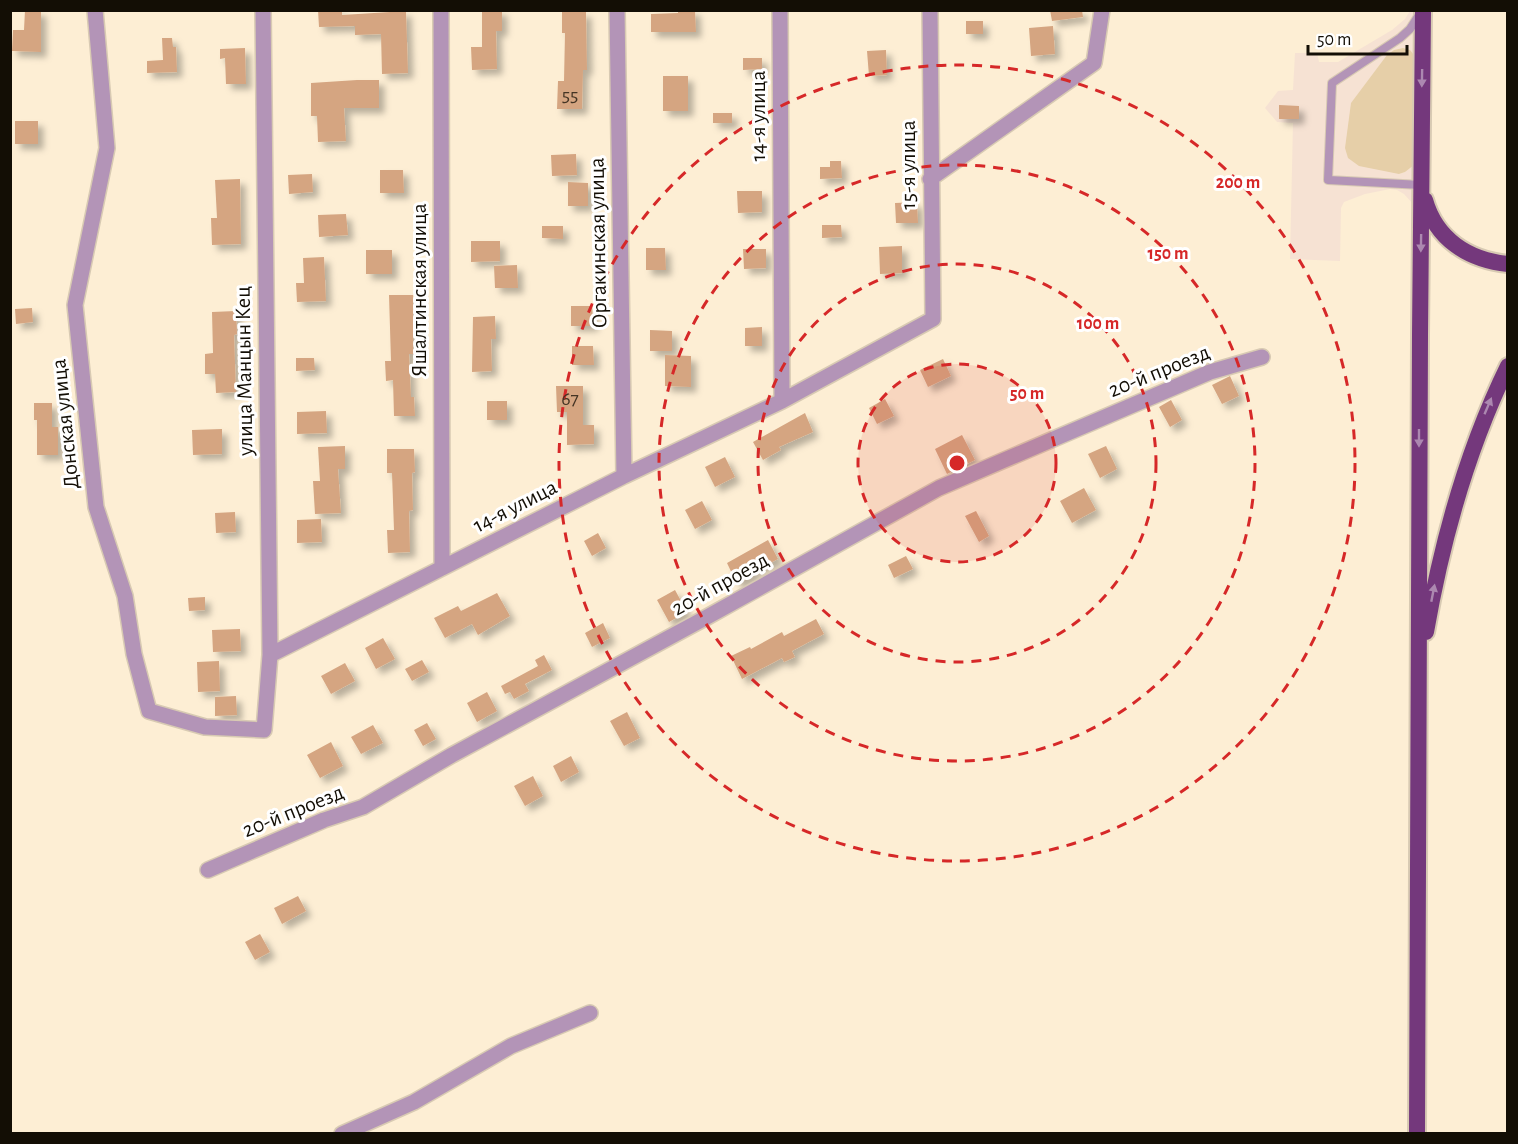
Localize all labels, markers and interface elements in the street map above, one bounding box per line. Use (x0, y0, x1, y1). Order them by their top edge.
scale bar (1308, 18, 1407, 56)
text: 50 m (1317, 31, 1351, 49)
one-way arrow (1418, 69, 1427, 88)
street label: 14-я улица (747, 71, 769, 161)
house number: 55 (562, 85, 578, 105)
street label: 15-я улица (897, 120, 919, 210)
street label: Оргакинская улица (586, 157, 610, 329)
text: 200 m (1216, 174, 1260, 192)
street label: Яшалтинская улица (408, 203, 430, 377)
one-way arrow (1416, 234, 1425, 253)
text: 150 m (1148, 245, 1188, 263)
street label: улица Манцын Кец (232, 286, 256, 457)
text: 100 m (1077, 315, 1119, 333)
street label: 20-й проезд (1105, 341, 1213, 401)
street label: Донская улица (47, 358, 83, 490)
text: 50 m (1010, 385, 1044, 403)
house number: 67 (561, 389, 579, 409)
one-way arrow (1484, 398, 1493, 415)
one-way arrow (1414, 429, 1424, 448)
centre of rings (947, 453, 967, 473)
street label: 14-я улица (469, 476, 561, 536)
street label: 20-й проезд (668, 548, 772, 620)
one-way arrow (1429, 583, 1438, 602)
street label: 20-й проезд (239, 781, 347, 841)

